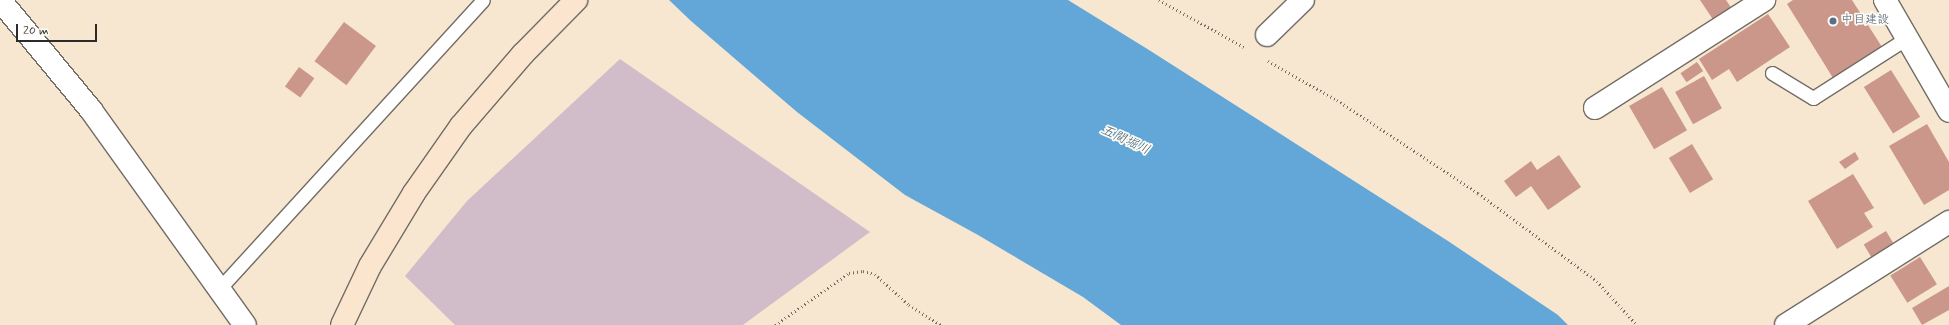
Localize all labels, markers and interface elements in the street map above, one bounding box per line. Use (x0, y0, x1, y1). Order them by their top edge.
place label: 中目建設 (1841, 14, 1889, 28)
scale bar (18, 16, 99, 42)
marker: 中目建設 (1828, 16, 1838, 26)
text: 20 m (23, 23, 49, 39)
water label: 五間堀川 (1098, 123, 1152, 159)

